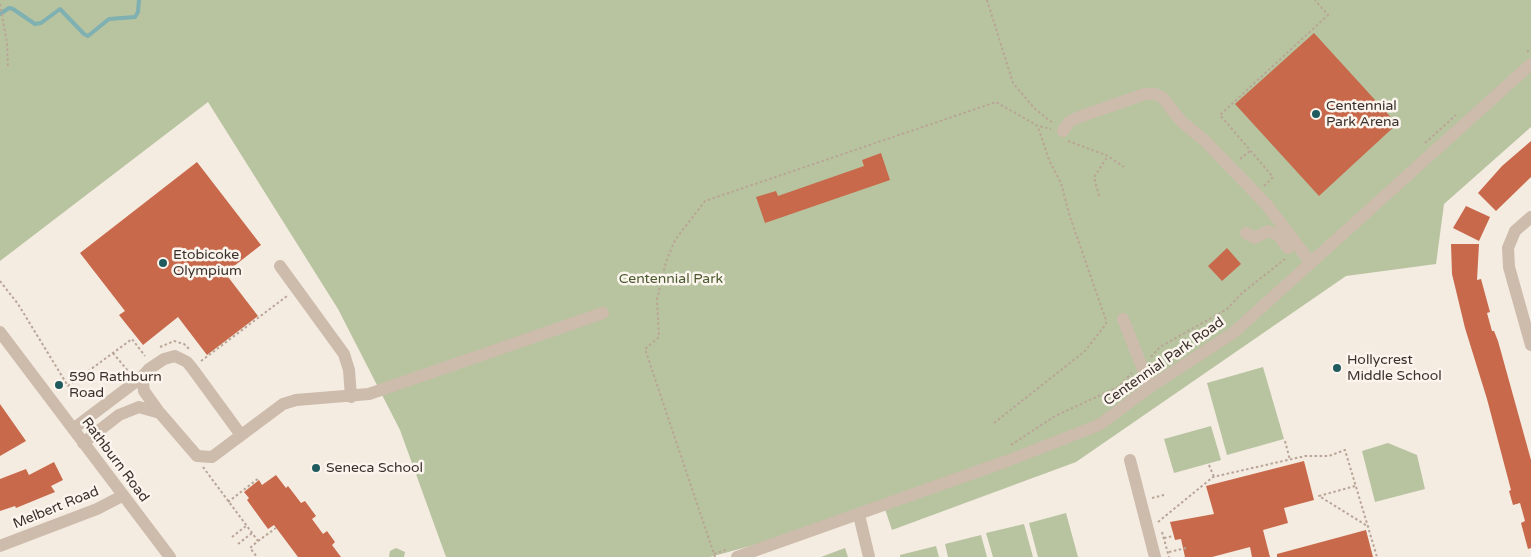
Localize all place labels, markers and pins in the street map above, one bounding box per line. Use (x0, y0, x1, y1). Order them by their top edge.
place label: Centennial Park Arena (1326, 98, 1399, 130)
marker: Centennial Park Arena (1310, 108, 1322, 120)
place label: Etobicoke Olympium (173, 247, 242, 280)
marker: Etobicoke Olympium (157, 257, 169, 269)
place label: Hollycrest Middle School (1347, 352, 1442, 384)
marker: Hollycrest Middle School (1331, 362, 1343, 374)
place label: 590 Rathburn Road (69, 369, 162, 402)
marker: 590 Rathburn Road (53, 379, 65, 391)
place label: Seneca School (326, 460, 423, 476)
marker: Seneca School (310, 462, 322, 474)

